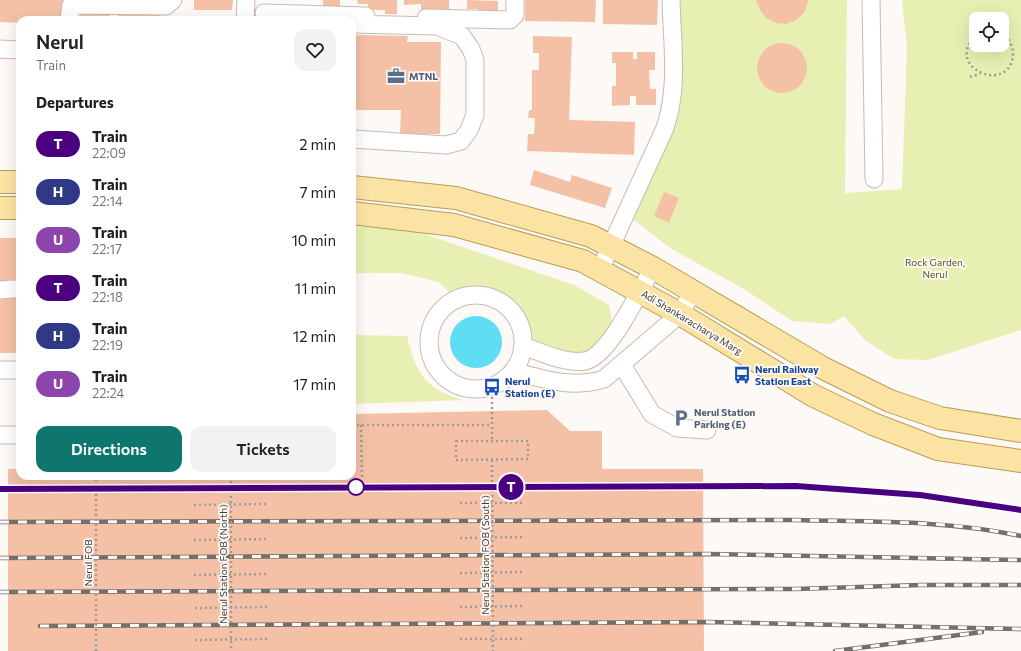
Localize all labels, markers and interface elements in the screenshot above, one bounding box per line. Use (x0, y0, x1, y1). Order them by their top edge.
map controls (969, 12, 1009, 52)
button: locate (969, 12, 1009, 52)
button: heart (294, 29, 336, 71)
text: Nerul (36, 30, 84, 53)
text: Train (36, 57, 66, 73)
office icon: MTNL (386, 66, 406, 86)
place label: MTNL (409, 70, 438, 82)
text: Departures (36, 93, 114, 111)
text: Train (92, 127, 128, 145)
text: T (53, 135, 63, 152)
text: 2 min (299, 135, 336, 153)
text: 22:09 (92, 145, 126, 161)
text: Train (92, 175, 128, 193)
text: H (53, 183, 63, 200)
text: 7 min (300, 183, 336, 201)
text: 22:14 (92, 193, 123, 209)
text: Train (92, 223, 128, 241)
text: U (53, 231, 63, 248)
text: 10 min (291, 231, 336, 249)
text: 22:17 (92, 241, 122, 257)
park label: Rock Garden, Nerul (905, 256, 965, 280)
text: Train (92, 271, 128, 289)
text: T (53, 279, 63, 296)
text: 11 min (295, 279, 336, 297)
street label: Adi Shankaracharya Marg (639, 287, 745, 357)
text: 22:18 (92, 289, 123, 305)
text: Train (92, 319, 128, 337)
text: H (53, 327, 63, 344)
text: 12 min (293, 327, 336, 345)
text: 22:19 (92, 337, 123, 353)
place label: Nerul Railway Station East (755, 363, 819, 387)
bus stop icon: Nerul Railway Station East (732, 365, 752, 385)
text: Train (92, 367, 128, 385)
text: U (53, 375, 63, 392)
text: 17 min (293, 375, 336, 393)
place label: Nerul Station (E) (505, 375, 555, 399)
bus stop icon: Nerul Station (E) (482, 377, 502, 397)
text: 22:24 (92, 385, 124, 401)
place label: Nerul Station Parking (E) (694, 406, 756, 430)
parking icon: Nerul Station Parking (E) (671, 408, 691, 428)
button: Directions (36, 426, 182, 472)
button: Tickets (190, 426, 336, 472)
line badge: T (498, 474, 524, 500)
unlabelled marker (347, 478, 365, 496)
text: T (506, 478, 516, 495)
street label: Nerul Station FOB (South) (479, 495, 491, 615)
street label: Nerul Station FOB (North) (217, 504, 229, 624)
street label: Nerul FOB (82, 539, 94, 587)

